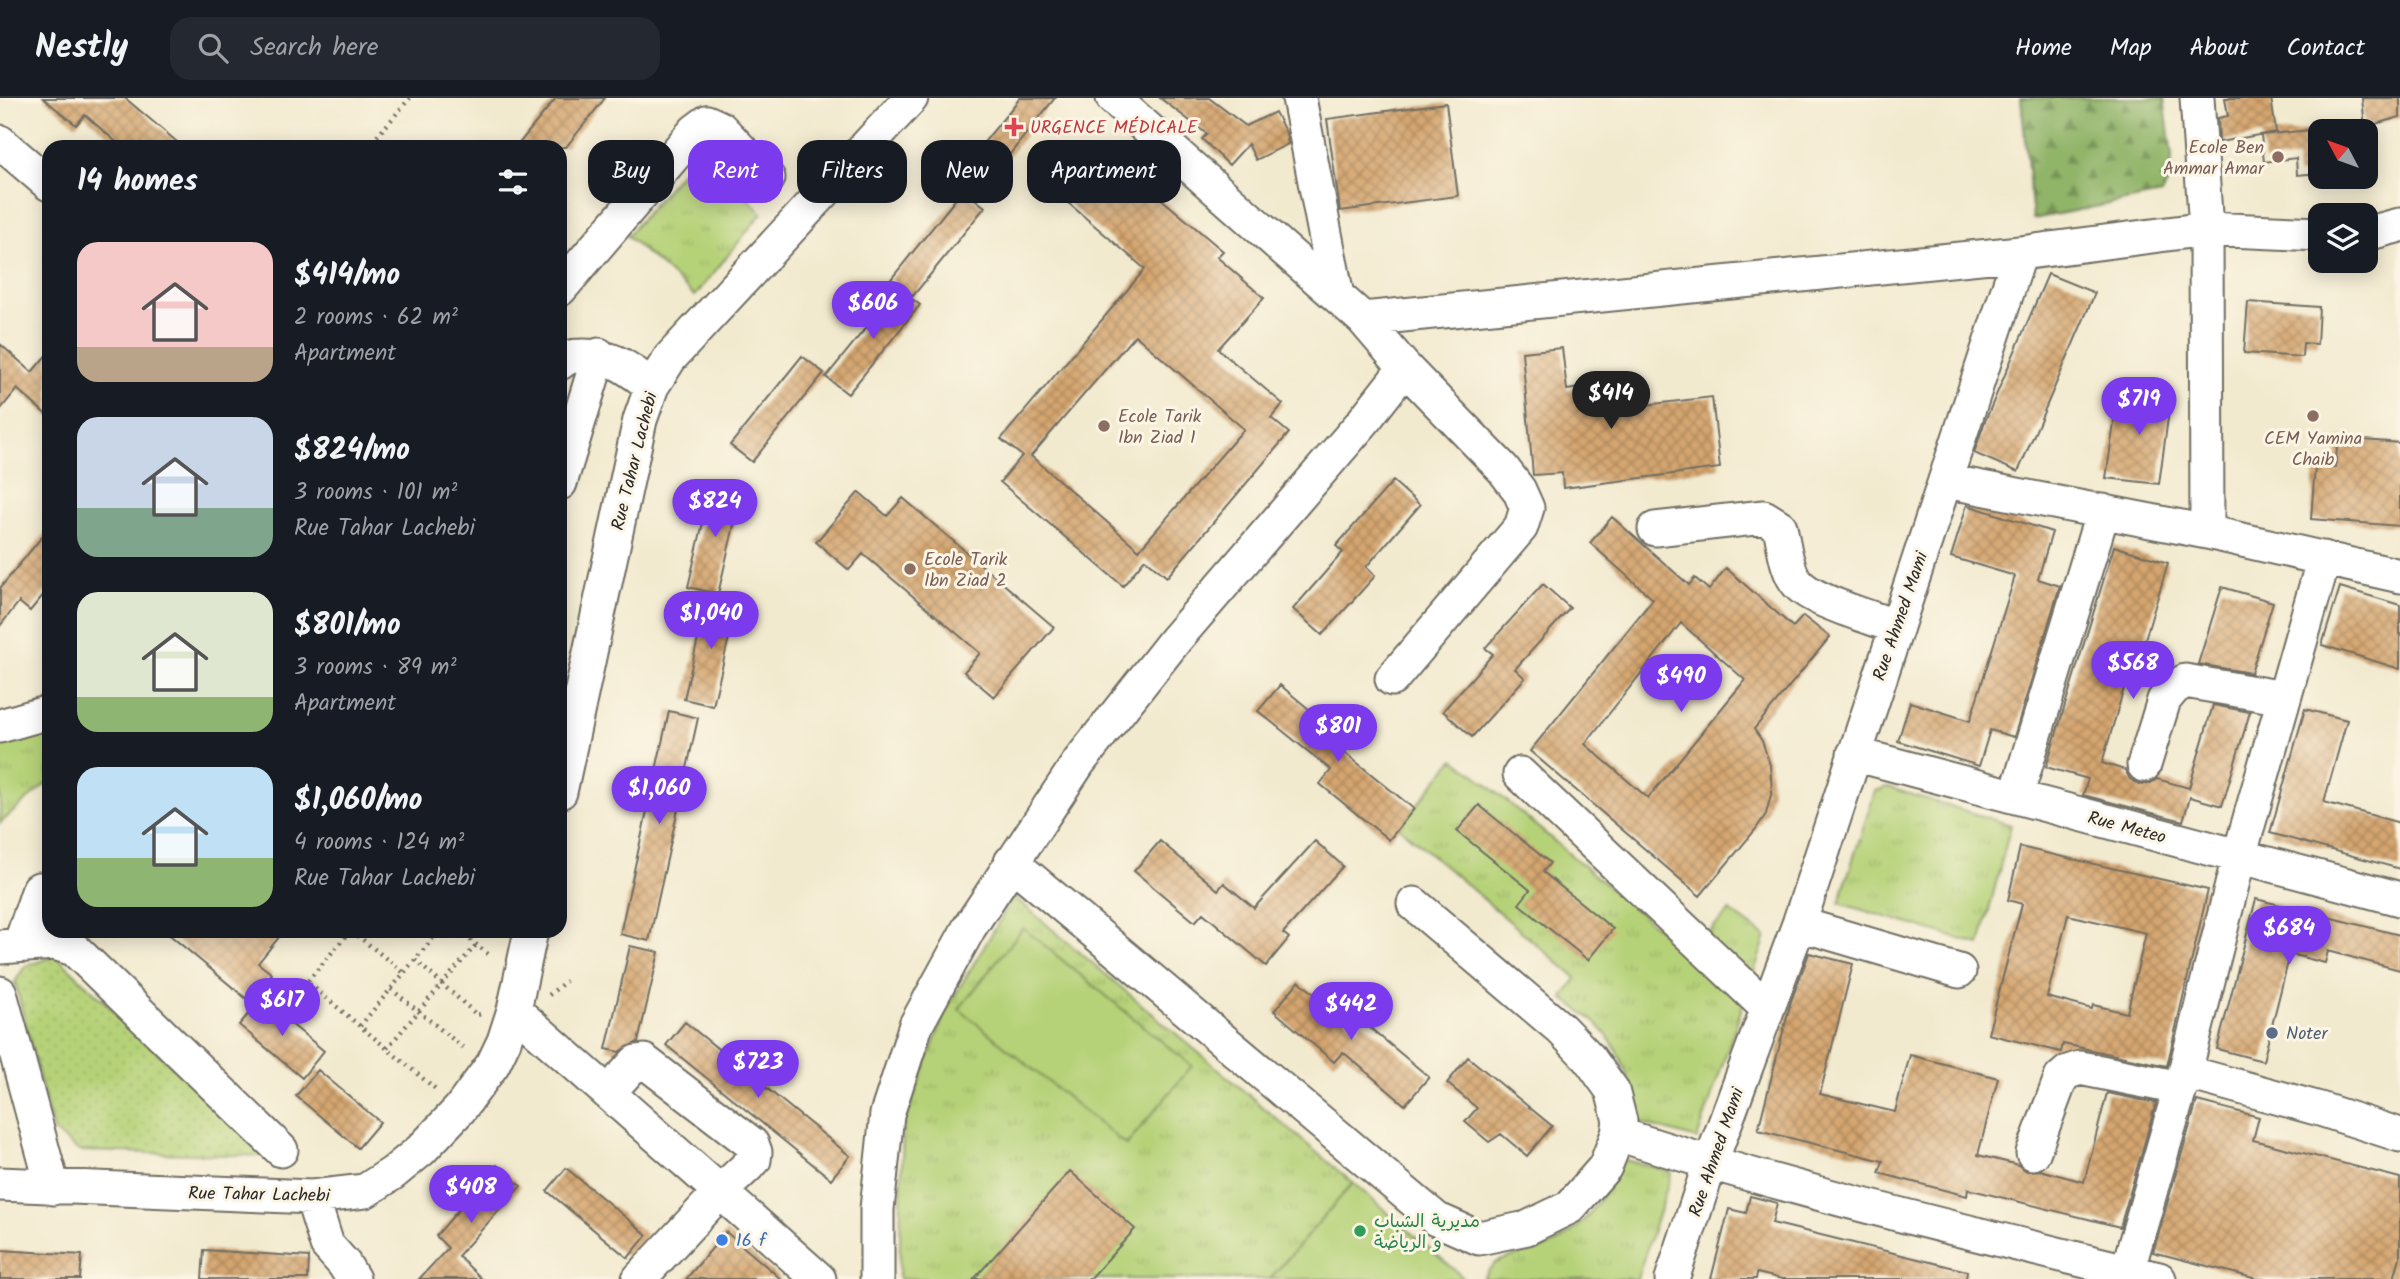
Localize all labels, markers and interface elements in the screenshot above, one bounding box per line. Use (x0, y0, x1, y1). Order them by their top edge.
search box (170, 17, 660, 80)
text: Nestly (35, 22, 128, 75)
text: Search here (250, 27, 378, 69)
icon: search (194, 29, 232, 67)
text: Home (2015, 29, 2072, 68)
text: Map (2110, 29, 2152, 68)
text: About (2190, 29, 2248, 68)
text: Contact (2286, 29, 2365, 68)
place label: URGENCE MÉDICALE (1030, 114, 1198, 143)
marker: URGENCE MÉDICALE (1004, 117, 1024, 137)
north arrow (2308, 119, 2378, 189)
map controls (2308, 119, 2378, 273)
place label: Ecole Ben Ammar Amar (2163, 134, 2265, 184)
chip: Buy (588, 140, 674, 203)
chip: Rent (688, 140, 783, 203)
chip: Filters (797, 140, 907, 203)
chip: New (921, 140, 1013, 203)
chip: Apartment (1027, 140, 1181, 203)
marker: Ecole Ben Ammar Amar (2270, 149, 2286, 165)
text: 14 homes (77, 158, 198, 206)
icon: filters (494, 163, 532, 201)
button: layers (2308, 203, 2378, 273)
text: $414/mo (294, 252, 400, 300)
icon: home (133, 270, 217, 354)
pin: $606 (832, 282, 914, 341)
text: $606 (848, 286, 898, 322)
text: 2 rooms · 62 m² (294, 300, 458, 336)
text: Apartment (294, 336, 396, 372)
pin: $414 (1570, 372, 1652, 431)
text: $414 (1588, 376, 1634, 412)
pin: $719 (2098, 378, 2180, 437)
text: $719 (2117, 382, 2161, 418)
street label: Rue Tahar Lachebi (604, 388, 667, 534)
place label: Ecole Tarik Ibn Ziad 1 (1118, 403, 1202, 453)
marker: CEM Yamina Chaib (2305, 408, 2321, 424)
marker: Ecole Tarik Ibn Ziad 1 (1096, 418, 1112, 434)
place label: CEM Yamina Chaib (2264, 425, 2362, 475)
text: $824/mo (294, 427, 410, 475)
icon: home (133, 445, 217, 529)
text: 3 rooms · 101 m² (294, 475, 457, 511)
pin: $824 (674, 480, 756, 539)
text: $824 (688, 484, 742, 520)
text: Rue Tahar Lachebi (294, 511, 475, 547)
place label: Ecole Tarik Ibn Ziad 2 (924, 546, 1008, 596)
street label: Rue Ahmed Mami (1866, 547, 1937, 685)
marker: Ecole Tarik Ibn Ziad 2 (902, 561, 918, 577)
pin: $1,040 (654, 592, 768, 651)
text: $1,040 (680, 596, 742, 632)
text: $801/mo (294, 602, 401, 650)
icon: home (133, 620, 217, 704)
pin: $568 (2092, 642, 2174, 701)
text: $568 (2107, 646, 2159, 682)
text: 3 rooms · 89 m² (294, 650, 457, 686)
pin: $490 (1640, 654, 1722, 714)
text: $490 (1656, 659, 1706, 695)
text: Apartment (294, 686, 396, 722)
pin: $801 (1297, 704, 1379, 764)
text: $801 (1315, 709, 1361, 745)
pin: $1,060 (602, 766, 716, 826)
text: $1,060 (628, 771, 690, 807)
text: $1,060/mo (294, 777, 422, 825)
icon: home (133, 795, 217, 879)
street label: Rue Meteo (2084, 804, 2169, 853)
text: 4 rooms · 124 m² (294, 825, 464, 861)
text: Rue Tahar Lachebi (294, 861, 475, 897)
pin: $684 (2248, 906, 2330, 966)
text: $684 (2263, 911, 2315, 947)
pin: $617 (241, 978, 323, 1038)
pin: $442 (1310, 982, 1392, 1042)
text: $617 (260, 983, 304, 1019)
text: $442 (1325, 987, 1377, 1023)
place label: Noter (2286, 1020, 2328, 1049)
marker: Noter (2264, 1025, 2280, 1041)
pin: $723 (717, 1040, 799, 1100)
text: $723 (733, 1045, 783, 1081)
street label: Rue Ahmed Mami (1682, 1083, 1753, 1221)
pin: $408 (430, 1166, 512, 1225)
text: $408 (445, 1170, 497, 1206)
street label: Rue Tahar Lachebi (188, 1180, 331, 1211)
place label: مديرية الشباب و الرياضة (1374, 1208, 1480, 1258)
marker: مديرية الشباب و الرياضة (1352, 1223, 1368, 1239)
place label: 16 f (736, 1227, 768, 1256)
marker: 16 f (714, 1232, 730, 1248)

